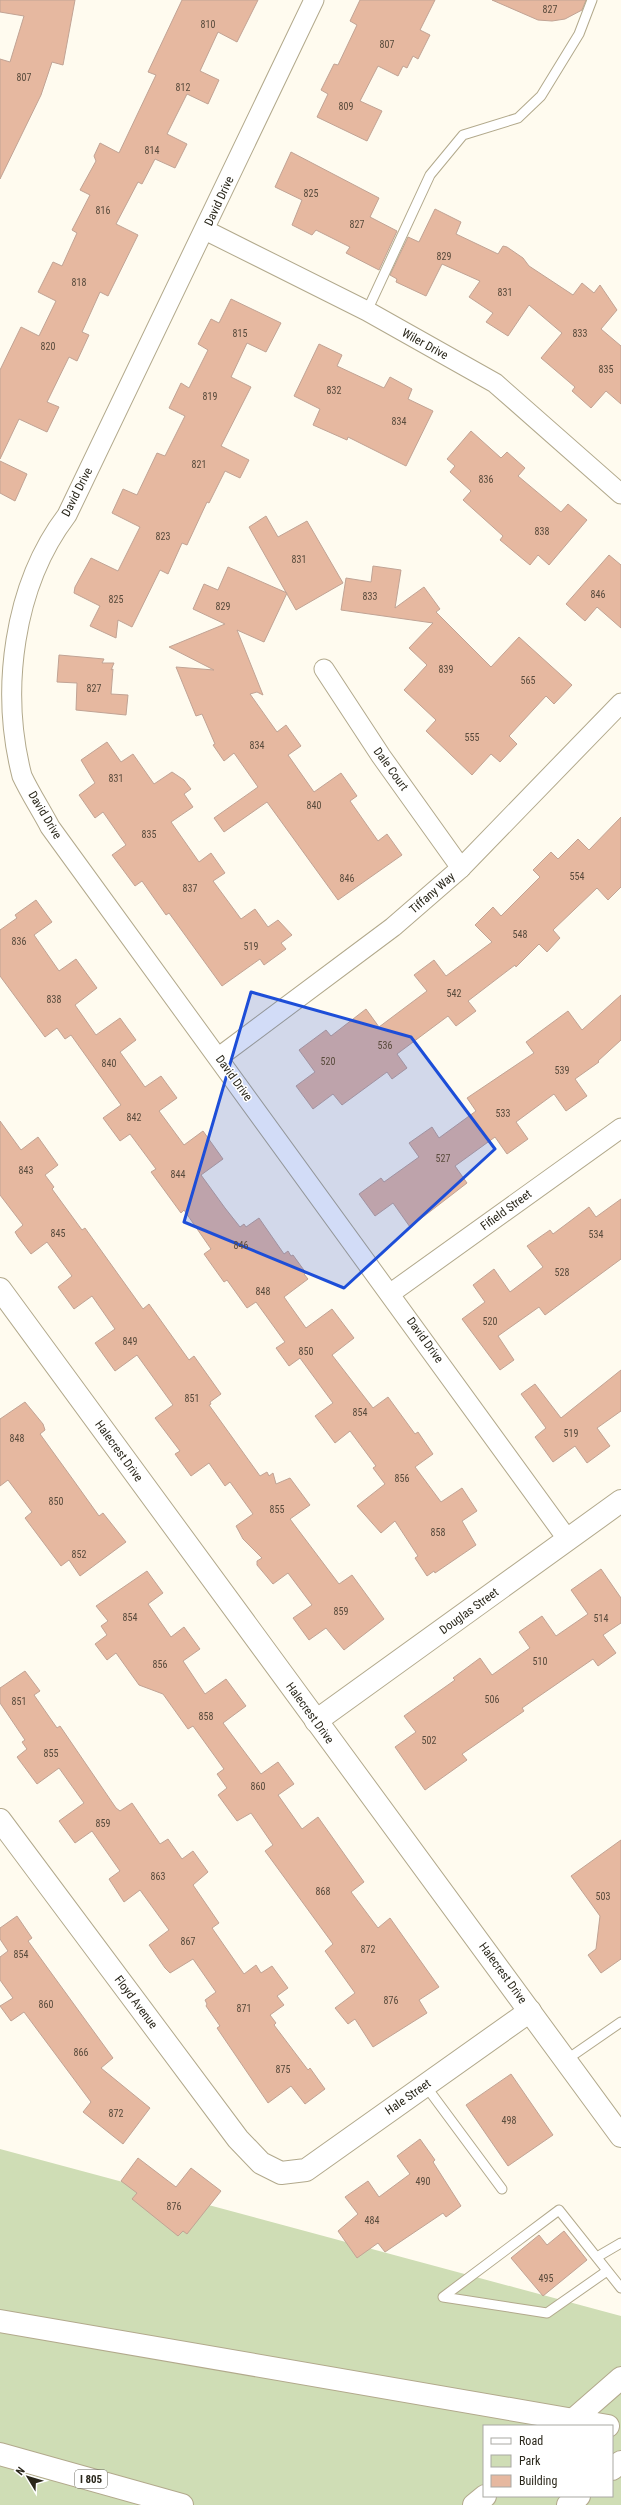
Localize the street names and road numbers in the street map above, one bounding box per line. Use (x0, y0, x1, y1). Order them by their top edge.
street label: David Drive (201, 174, 237, 228)
street label: Wiler Drive (399, 326, 451, 363)
street label: David Drive (59, 465, 95, 519)
street label: Dale Court (371, 745, 412, 794)
street label: David Drive (25, 789, 65, 842)
street label: Tiffany Way (406, 870, 458, 916)
street label: David Drive (213, 1052, 255, 1104)
street label: Fifield Street (478, 1187, 535, 1233)
street label: David Drive (404, 1314, 446, 1366)
street label: Halecrest Drive (92, 1418, 146, 1485)
street label: Douglas Street (437, 1585, 502, 1637)
street label: Halecrest Drive (283, 1680, 337, 1747)
street label: Halecrest Drive (476, 1940, 530, 2007)
street label: Floyd Avenue (112, 1973, 161, 2032)
street label: Hale Street (383, 2076, 434, 2118)
road number: I 805 (75, 2470, 107, 2488)

